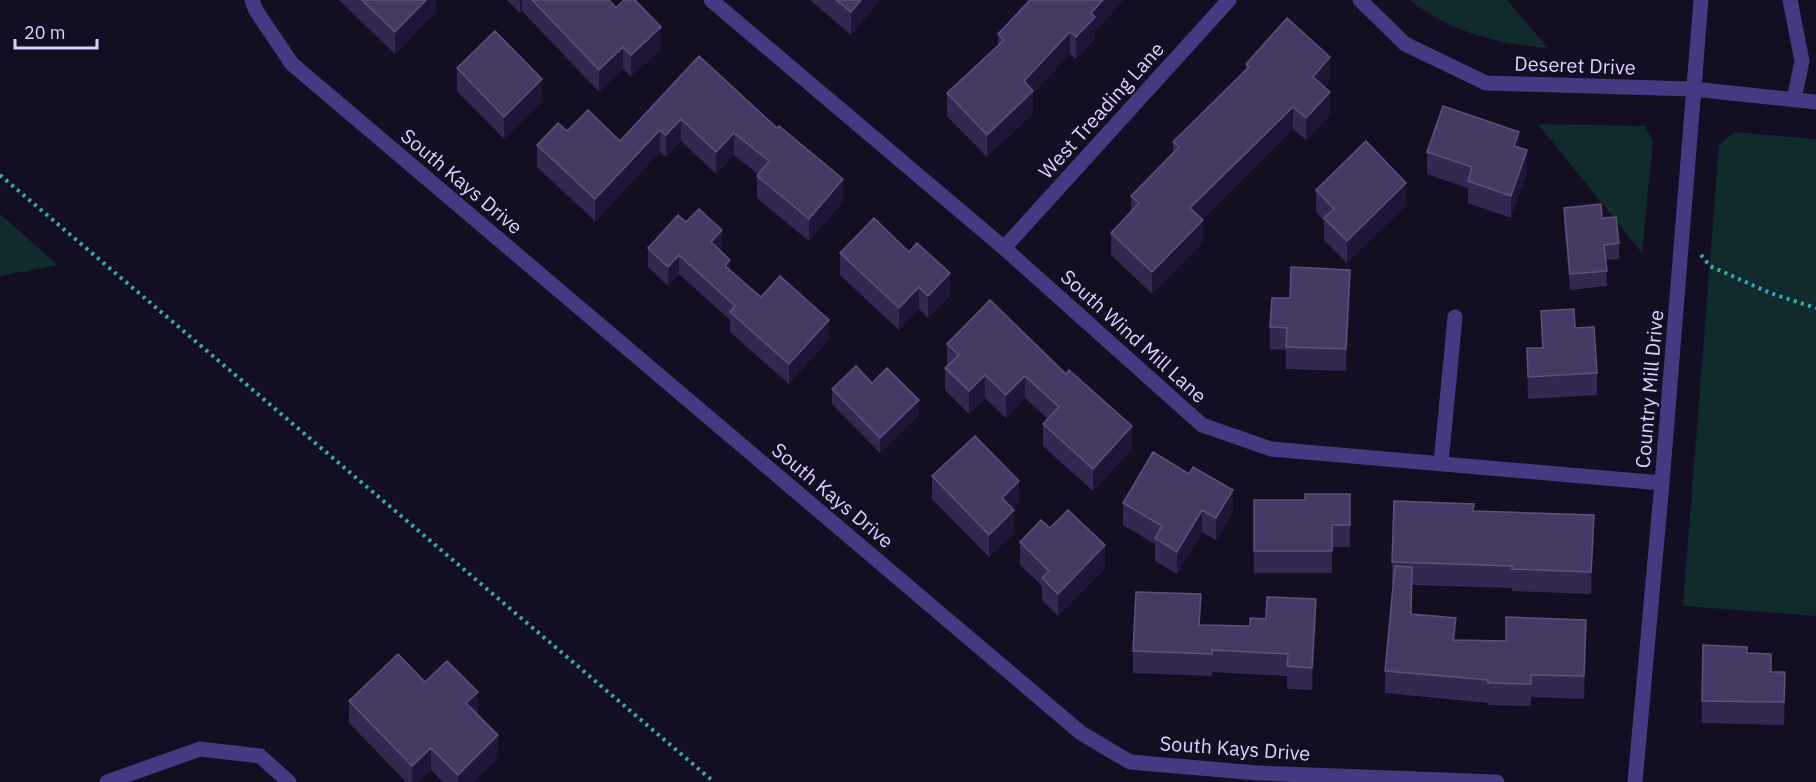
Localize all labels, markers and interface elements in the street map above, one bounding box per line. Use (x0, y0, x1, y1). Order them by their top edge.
scale bar (15, 12, 98, 50)
text: 20 m (24, 21, 66, 44)
street label: West Treading Lane (1032, 36, 1170, 184)
street label: Deseret Drive (1514, 49, 1636, 81)
street label: South Kays Drive (395, 122, 529, 240)
street label: South Wind Mill Lane (1055, 263, 1213, 409)
street label: Country Mill Drive (1629, 309, 1669, 469)
street label: South Kays Drive (766, 436, 900, 554)
street label: South Kays Drive (1159, 729, 1311, 767)

